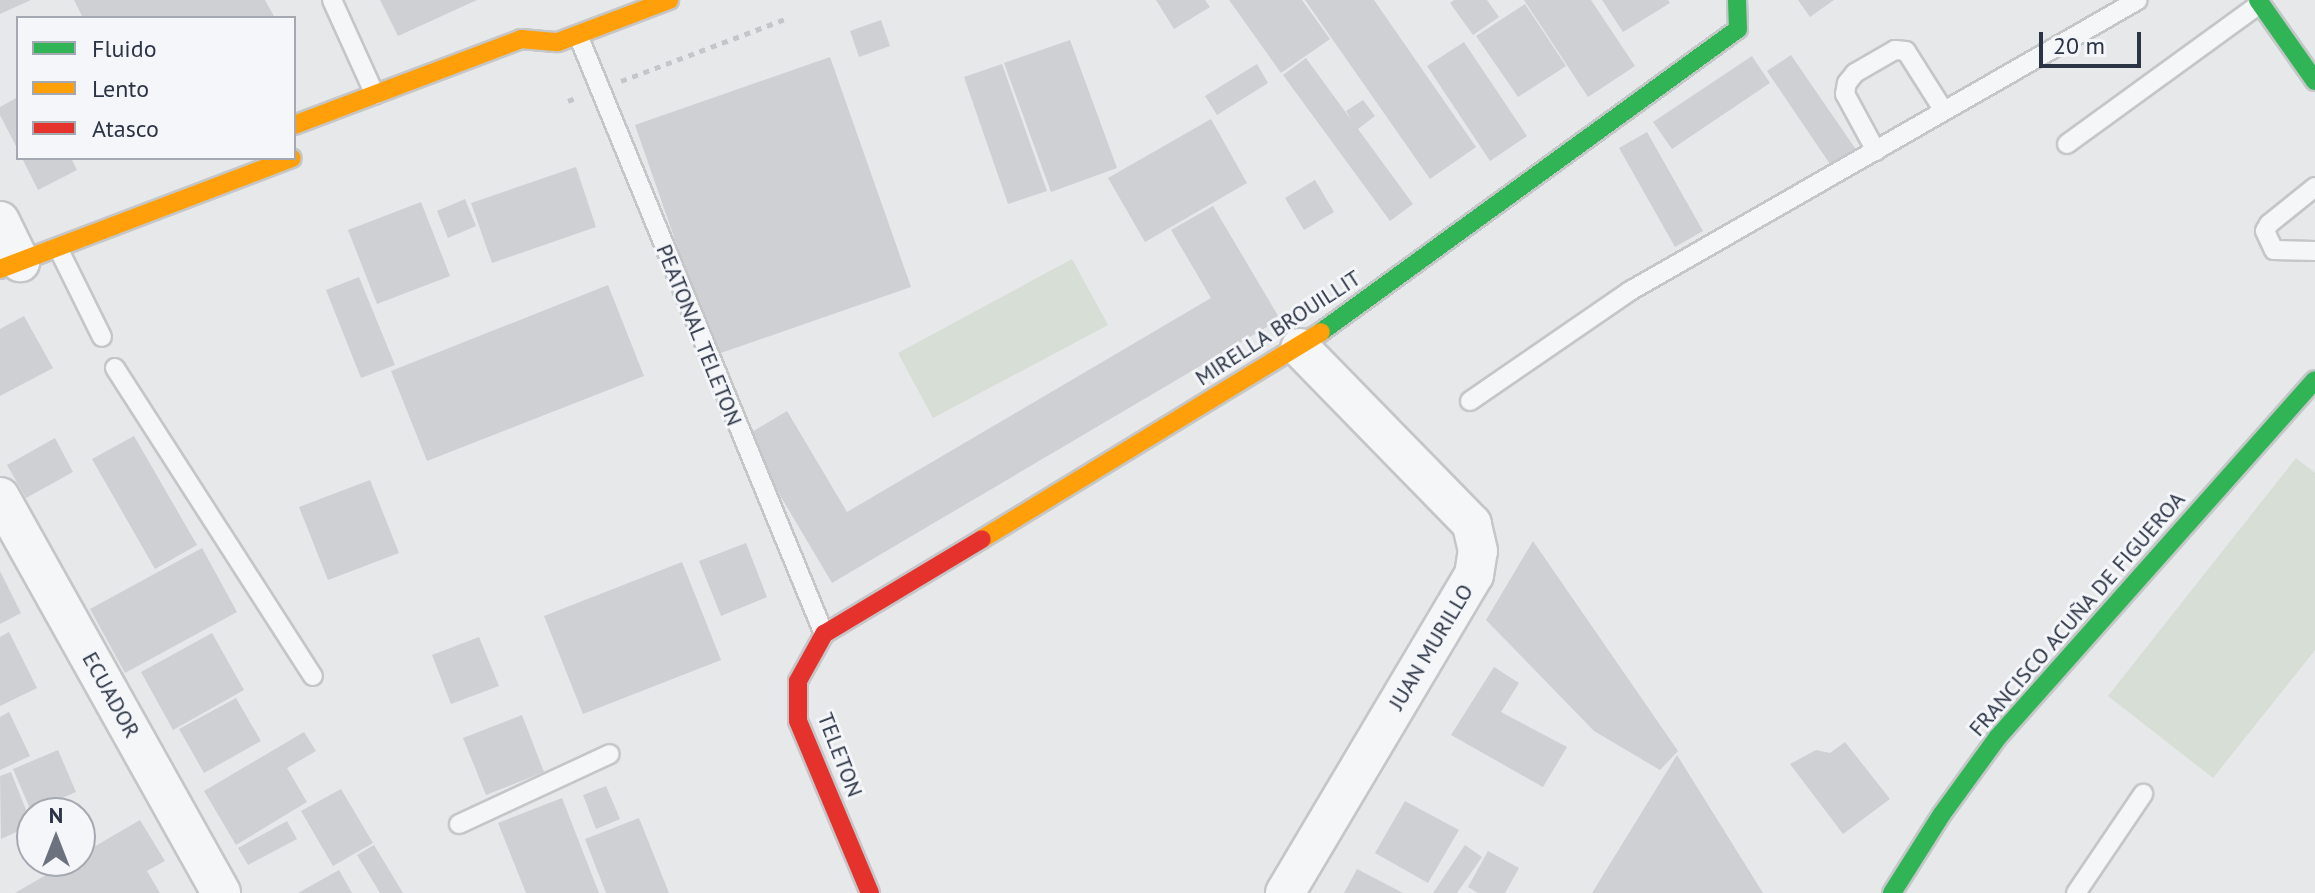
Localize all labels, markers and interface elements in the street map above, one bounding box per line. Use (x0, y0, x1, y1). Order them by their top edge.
legend (16, 16, 296, 160)
scale bar (2043, 16, 2145, 66)
text: 20 m (2053, 30, 2105, 61)
text: Fluido (92, 33, 157, 64)
text: Lento (92, 73, 149, 104)
text: Atasco (92, 113, 159, 144)
street label: PEATONAL TELETON (650, 240, 748, 430)
street label: MIRELLA BROUILLIT (1190, 265, 1366, 391)
street label: FRANCISCO ACUÑA DE FIGUEROA (1963, 486, 2191, 742)
street label: JUAN MURILLO (1383, 579, 1479, 715)
street label: ECUADOR (77, 647, 145, 743)
street label: TELETON (812, 709, 868, 801)
north arrow (16, 797, 96, 877)
text: N (49, 801, 63, 829)

